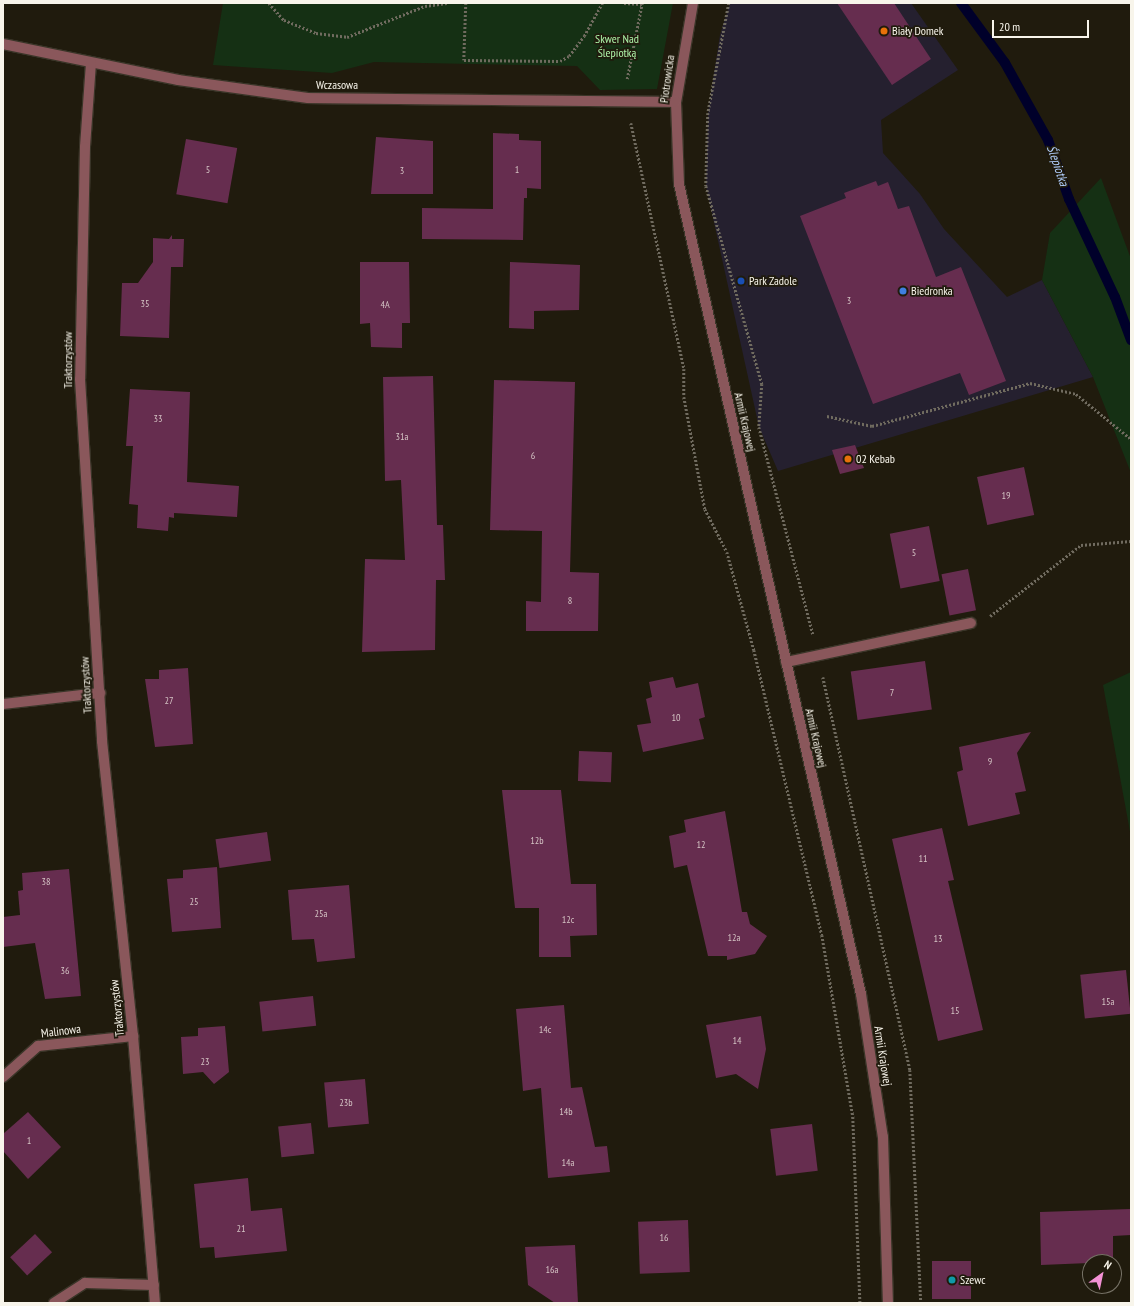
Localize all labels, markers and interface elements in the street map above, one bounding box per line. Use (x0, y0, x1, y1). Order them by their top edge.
scale bar (994, 12, 1091, 38)
text: 20 m (999, 19, 1020, 34)
place label: Biały Domek (892, 24, 944, 38)
marker: Biały Domek (879, 26, 889, 36)
park label: Skwer Nad Ślepiotką (595, 32, 639, 60)
street label: Piotrowicka (657, 54, 677, 104)
street label: Wczasowa (316, 78, 358, 92)
water label: Ślepiotka (1043, 144, 1071, 188)
house number: 5 (206, 164, 210, 176)
house number: 1 (515, 164, 519, 176)
house number: 3 (400, 165, 404, 177)
place label: Park Zadole (749, 274, 797, 288)
marker: Park Zadole (736, 276, 746, 286)
place label: Biedronka (911, 284, 953, 298)
marker: Biedronka (898, 286, 908, 296)
house number: 3 (847, 295, 851, 307)
house number: 35 (141, 298, 149, 310)
house number: 4A (380, 299, 390, 311)
street label: Traktorzystów (61, 332, 75, 388)
street label: Armii Krajowej (731, 391, 759, 453)
house number: 33 (154, 413, 162, 425)
house number: 31a (396, 431, 408, 443)
house number: 6 (531, 450, 535, 462)
place label: 02 Kebab (856, 452, 895, 466)
marker: 02 Kebab (843, 454, 853, 464)
house number: 19 (1002, 490, 1010, 502)
house number: 5 (912, 547, 916, 559)
house number: 8 (568, 595, 572, 607)
street label: Traktorzystów (77, 656, 95, 714)
house number: 7 (890, 687, 894, 699)
house number: 27 (165, 695, 173, 707)
street label: Armii Krajowej (802, 707, 830, 769)
house number: 10 (672, 712, 680, 724)
house number: 9 (988, 756, 992, 768)
house number: 12b (530, 835, 544, 847)
house number: 12 (697, 839, 705, 851)
house number: 11 (919, 853, 927, 865)
house number: 38 (42, 876, 50, 888)
house number: 25 (190, 896, 198, 908)
house number: 25a (315, 908, 327, 920)
house number: 12c (562, 914, 574, 926)
house number: 12a (728, 932, 740, 944)
house number: 13 (934, 933, 942, 945)
house number: 36 (61, 965, 69, 977)
street label: Traktorzystów (107, 979, 127, 1037)
house number: 15a (1102, 996, 1114, 1008)
house number: 15 (951, 1005, 959, 1017)
street label: Malinowa (40, 1021, 82, 1041)
house number: 14c (539, 1024, 551, 1036)
street label: Armii Krajowej (871, 1025, 895, 1087)
house number: 14 (733, 1035, 741, 1047)
house number: 23 (201, 1056, 209, 1068)
house number: 23b (339, 1097, 353, 1109)
house number: 14b (559, 1106, 573, 1118)
house number: 1 (27, 1135, 31, 1147)
house number: 14a (562, 1157, 574, 1169)
house number: 21 (237, 1223, 245, 1235)
house number: 16 (660, 1232, 668, 1244)
north arrow (1082, 1254, 1122, 1294)
text: N (1102, 1257, 1114, 1272)
house number: 16a (546, 1264, 558, 1276)
place label: Szewc (960, 1273, 985, 1287)
marker: Szewc (947, 1275, 957, 1285)

